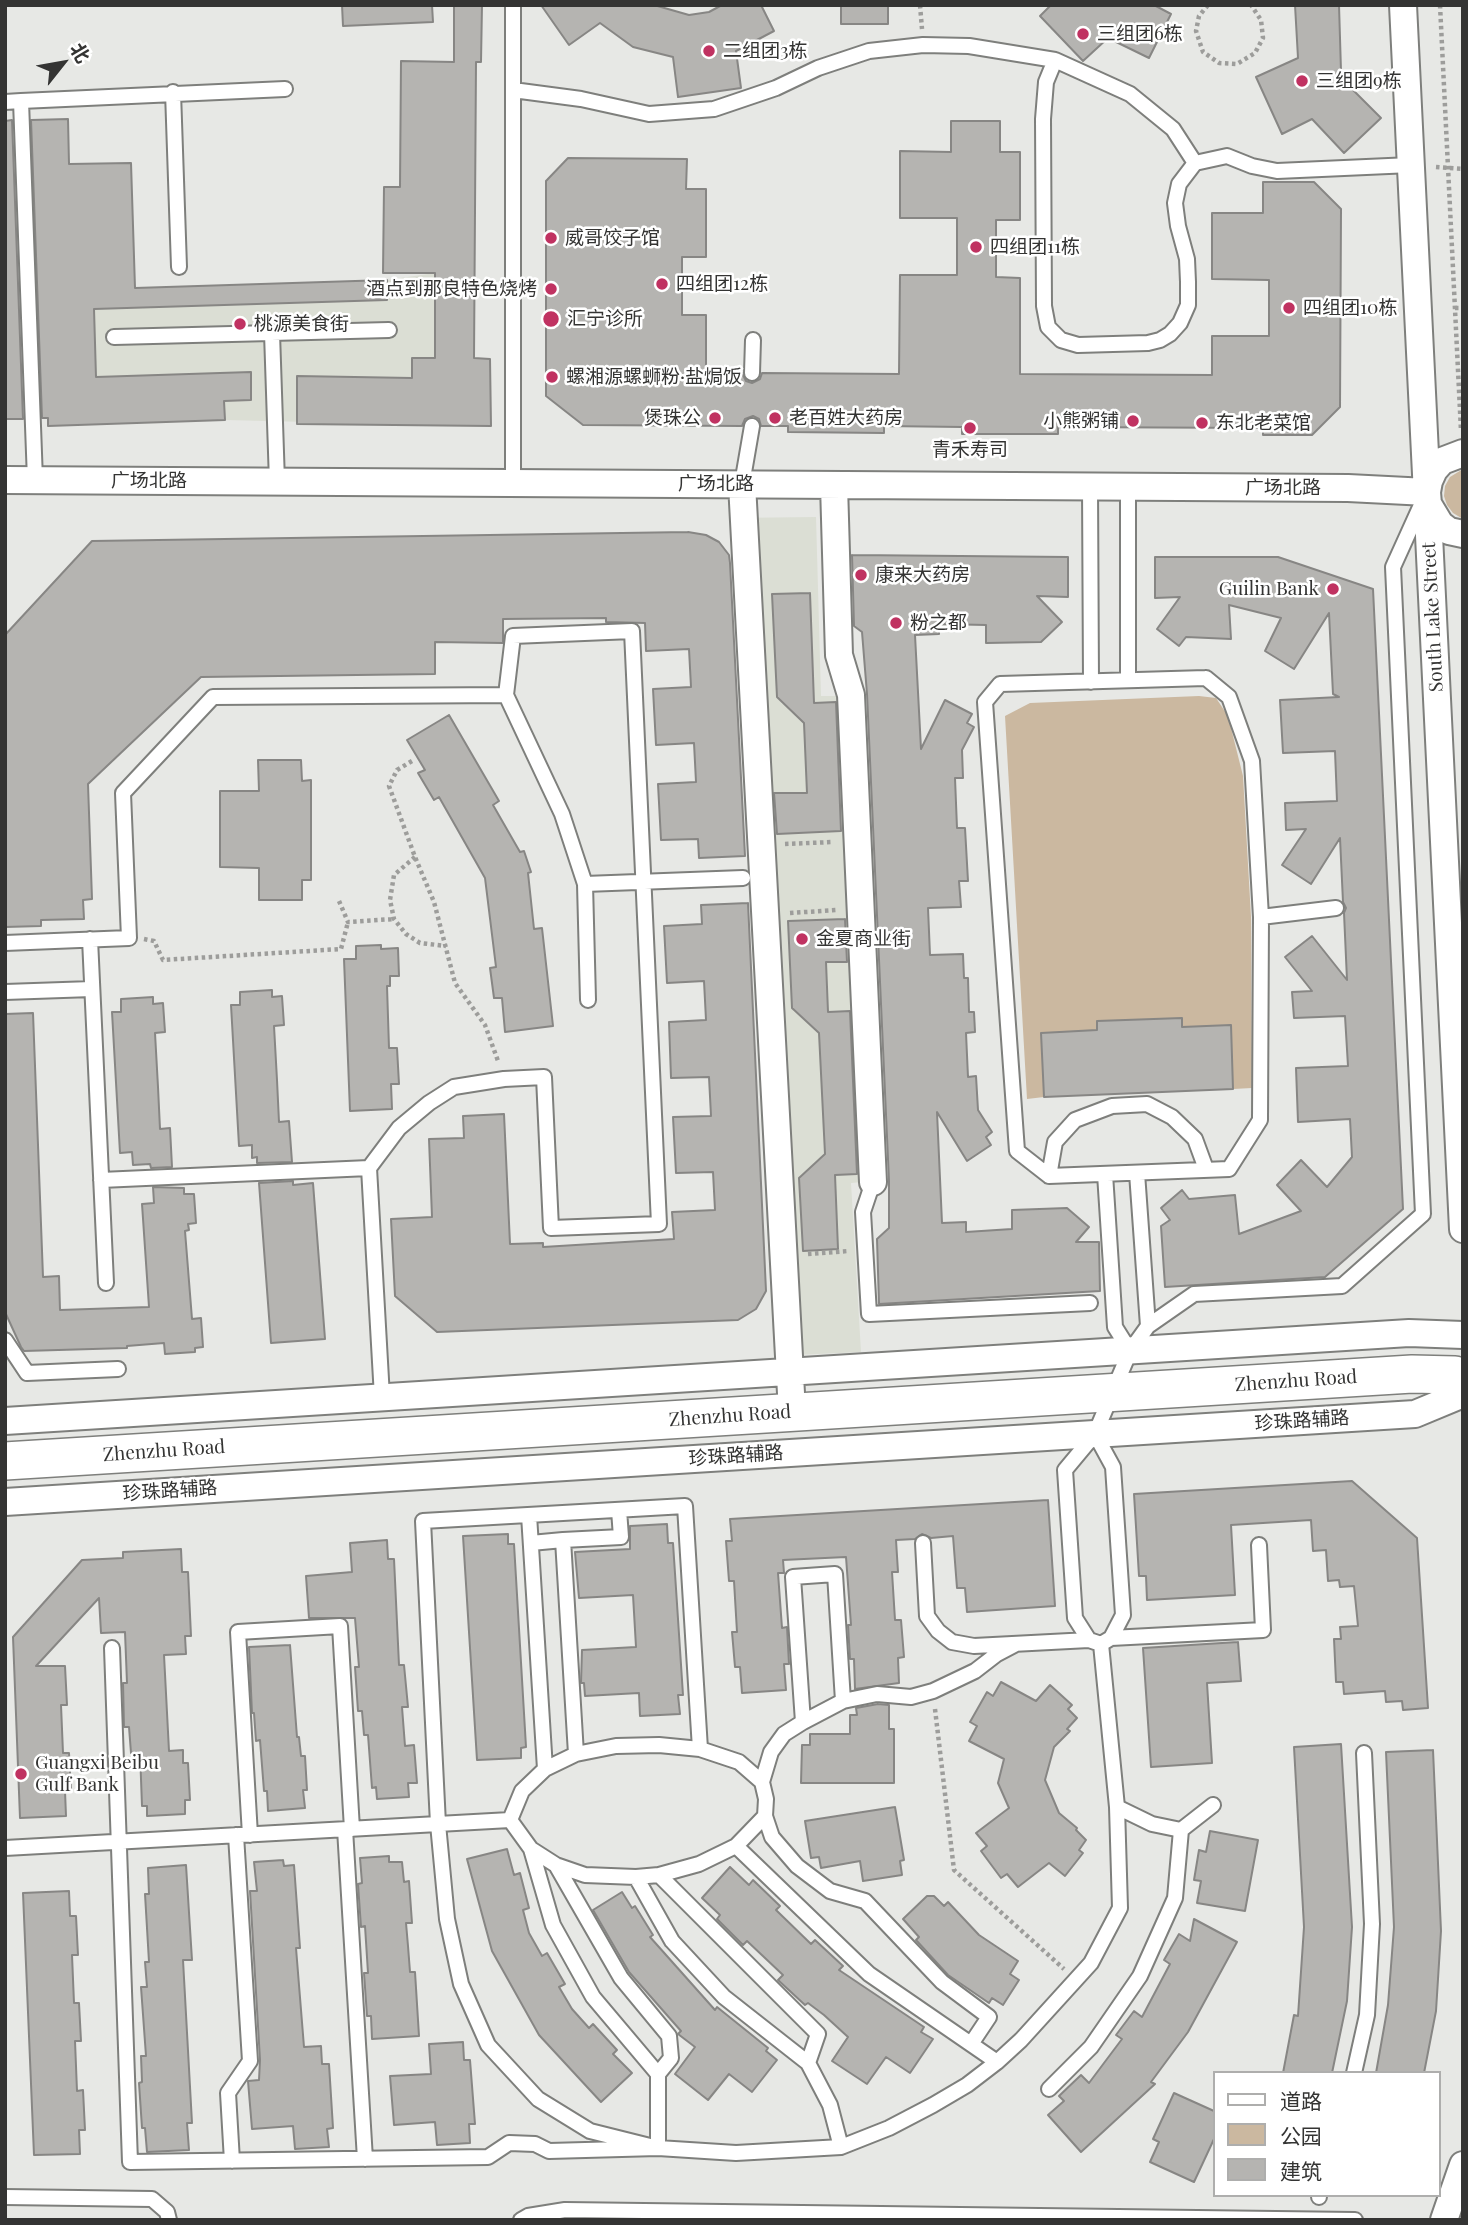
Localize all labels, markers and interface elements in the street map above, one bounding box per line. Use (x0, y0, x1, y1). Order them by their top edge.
place label: 三组团6栋 (1097, 23, 1183, 45)
marker: 三组团6栋 (1075, 26, 1091, 42)
north arrow (28, 28, 98, 98)
text: 北 (65, 37, 97, 67)
place label: 二组团3栋 (723, 40, 808, 62)
marker: 二组团3栋 (701, 43, 717, 59)
place label: 三组团9栋 (1316, 70, 1402, 92)
marker: 三组团9栋 (1294, 73, 1310, 89)
place label: 威哥饺子馆 (565, 227, 660, 249)
marker: 威哥饺子馆 (543, 230, 559, 246)
place label: 四组团11栋 (990, 236, 1080, 258)
marker: 四组团11栋 (968, 239, 984, 255)
place label: 四组团12栋 (676, 273, 768, 295)
marker: 四组团12栋 (654, 276, 670, 292)
place label: 酒点到那良特色烧烤 (366, 278, 537, 300)
marker: 酒点到那良特色烧烤 (543, 281, 559, 297)
place label: 四组团10栋 (1303, 297, 1397, 319)
marker: 四组团10栋 (1281, 300, 1297, 316)
place label: 汇宁诊所 (567, 308, 643, 330)
marker: 汇宁诊所 (541, 309, 561, 329)
place label: 桃源美食街 (254, 313, 349, 335)
marker: 桃源美食街 (232, 316, 248, 332)
place label: 螺湘源螺蛳粉·盐焗饭 (566, 366, 742, 388)
marker: 螺湘源螺蛳粉·盐焗饭 (544, 369, 560, 385)
place label: 煲珠公 (644, 407, 701, 429)
place label: 老百姓大药房 (789, 407, 903, 429)
marker: 煲珠公 (707, 410, 723, 426)
marker: 老百姓大药房 (767, 410, 783, 426)
place label: 小熊粥铺 (1043, 410, 1119, 432)
place label: 东北老菜馆 (1216, 412, 1311, 434)
marker: 小熊粥铺 (1125, 413, 1141, 429)
marker: 东北老菜馆 (1194, 415, 1210, 431)
marker: 青禾寿司 (962, 420, 978, 436)
place label: 青禾寿司 (932, 439, 1008, 461)
street label: 广场北路 (111, 470, 187, 492)
street label: 广场北路 (678, 473, 754, 495)
street label: 广场北路 (1245, 477, 1321, 499)
street label: South Lake Street (1418, 541, 1448, 693)
place label: 康来大药房 (875, 564, 970, 586)
marker: 康来大药房 (853, 567, 869, 583)
place label: Guilin Bank (1219, 578, 1319, 600)
marker: Guilin Bank (1325, 581, 1341, 597)
place label: 粉之都 (910, 612, 967, 634)
marker: 粉之都 (888, 615, 904, 631)
place label: 金夏商业街 (816, 928, 911, 950)
marker: 金夏商业街 (794, 931, 810, 947)
street label: Zhenzhu Road (1234, 1365, 1358, 1397)
street label: Zhenzhu Road (668, 1400, 792, 1432)
street label: 珍珠路辅路 (1254, 1406, 1350, 1436)
street label: Zhenzhu Road (102, 1435, 226, 1467)
street label: 珍珠路辅路 (688, 1441, 784, 1471)
street label: 珍珠路辅路 (122, 1476, 218, 1506)
place label: Guangxi Beibu Gulf Bank (35, 1752, 159, 1796)
marker: Guangxi Beibu Gulf Bank (13, 1766, 29, 1782)
legend (1212, 2071, 1440, 2197)
text: 道路 (1280, 2086, 1322, 2114)
text: 公园 (1280, 2121, 1322, 2149)
text: 建筑 (1280, 2156, 1322, 2184)

